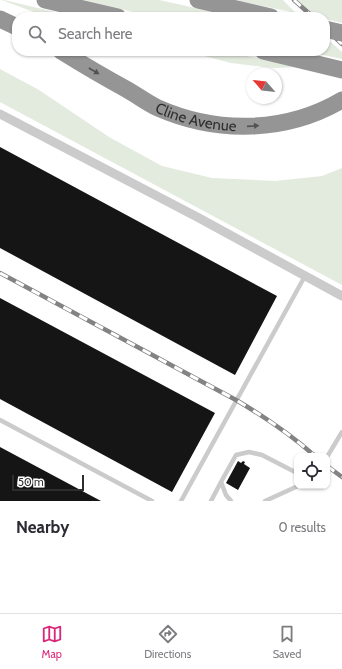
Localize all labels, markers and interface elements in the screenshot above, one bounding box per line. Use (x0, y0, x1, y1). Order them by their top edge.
search box (12, 12, 330, 56)
icon: search (26, 23, 48, 45)
text: Search here (58, 25, 133, 43)
one-way arrow (88, 67, 100, 74)
north arrow (246, 68, 282, 104)
street label: Cline Avenue (153, 99, 237, 135)
one-way arrow (247, 123, 260, 129)
map controls (294, 453, 330, 489)
button: locate (294, 453, 330, 489)
scale bar (12, 473, 84, 492)
text: 50 m (18, 475, 44, 489)
text: Nearby (16, 517, 69, 537)
text: 0 results (278, 519, 326, 535)
tab: Map (41, 623, 63, 661)
tab: Directions (144, 623, 191, 661)
tab: Saved (273, 623, 301, 661)

